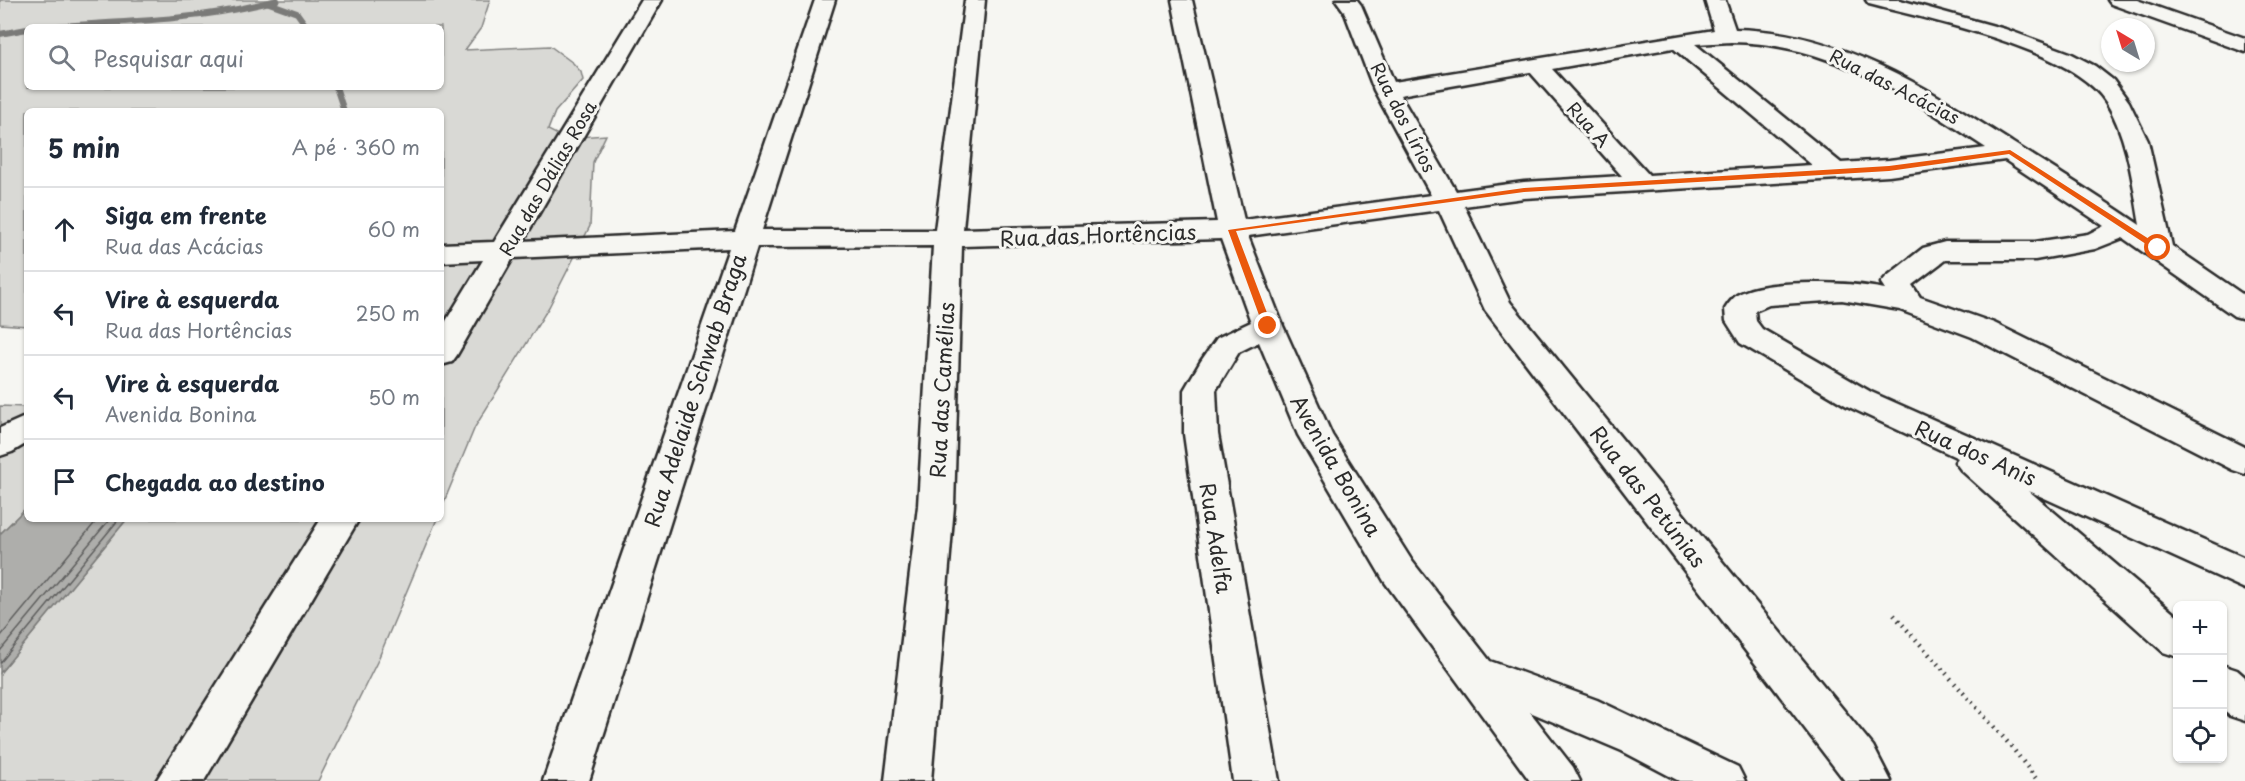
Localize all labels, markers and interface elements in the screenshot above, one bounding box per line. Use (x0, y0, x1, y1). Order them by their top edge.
north arrow (2101, 18, 2155, 72)
search box (24, 24, 444, 90)
icon: search (45, 41, 78, 74)
text: Pesquisar aqui (93, 41, 244, 74)
street label: Rua das Acácias (1825, 42, 1965, 130)
street label: Rua dos Lírios (1365, 57, 1443, 177)
street label: Rua das Dálias Rosa (492, 95, 603, 261)
street label: Rua A (1561, 95, 1617, 153)
text: 5 min (48, 128, 120, 167)
text: A pé · 360 m (292, 132, 420, 162)
text: Siga em frente (105, 198, 267, 231)
icon: ahead (48, 213, 81, 246)
text: 60 m (368, 214, 420, 244)
street label: Rua das Hortências (999, 215, 1197, 253)
text: Rua das Acácias (105, 231, 263, 261)
route start (2144, 234, 2170, 260)
street label: Rua Adelaide Schwab Braga (635, 248, 754, 531)
text: Vire à esquerda (105, 282, 279, 315)
icon: left (48, 297, 81, 330)
text: 250 m (356, 298, 420, 328)
street label: Rua das Camélias (920, 301, 962, 479)
route end (1254, 312, 1280, 338)
text: Rua das Hortências (105, 315, 292, 345)
text: Vire à esquerda (105, 366, 279, 399)
icon: left (48, 381, 81, 414)
text: 50 m (368, 382, 420, 412)
street label: Avenida Bonina (1283, 388, 1391, 542)
text: Avenida Bonina (105, 399, 256, 429)
street label: Rua dos Anis (1910, 411, 2042, 493)
street label: Rua das Petúnias (1583, 418, 1715, 574)
icon: arrive (48, 465, 81, 498)
text: Chegada ao destino (105, 465, 325, 498)
street label: Rua Adelfa (1192, 480, 1242, 596)
map controls (2173, 601, 2227, 763)
button: + (2173, 601, 2227, 655)
button: − (2173, 655, 2227, 709)
button: locate (2173, 709, 2227, 763)

